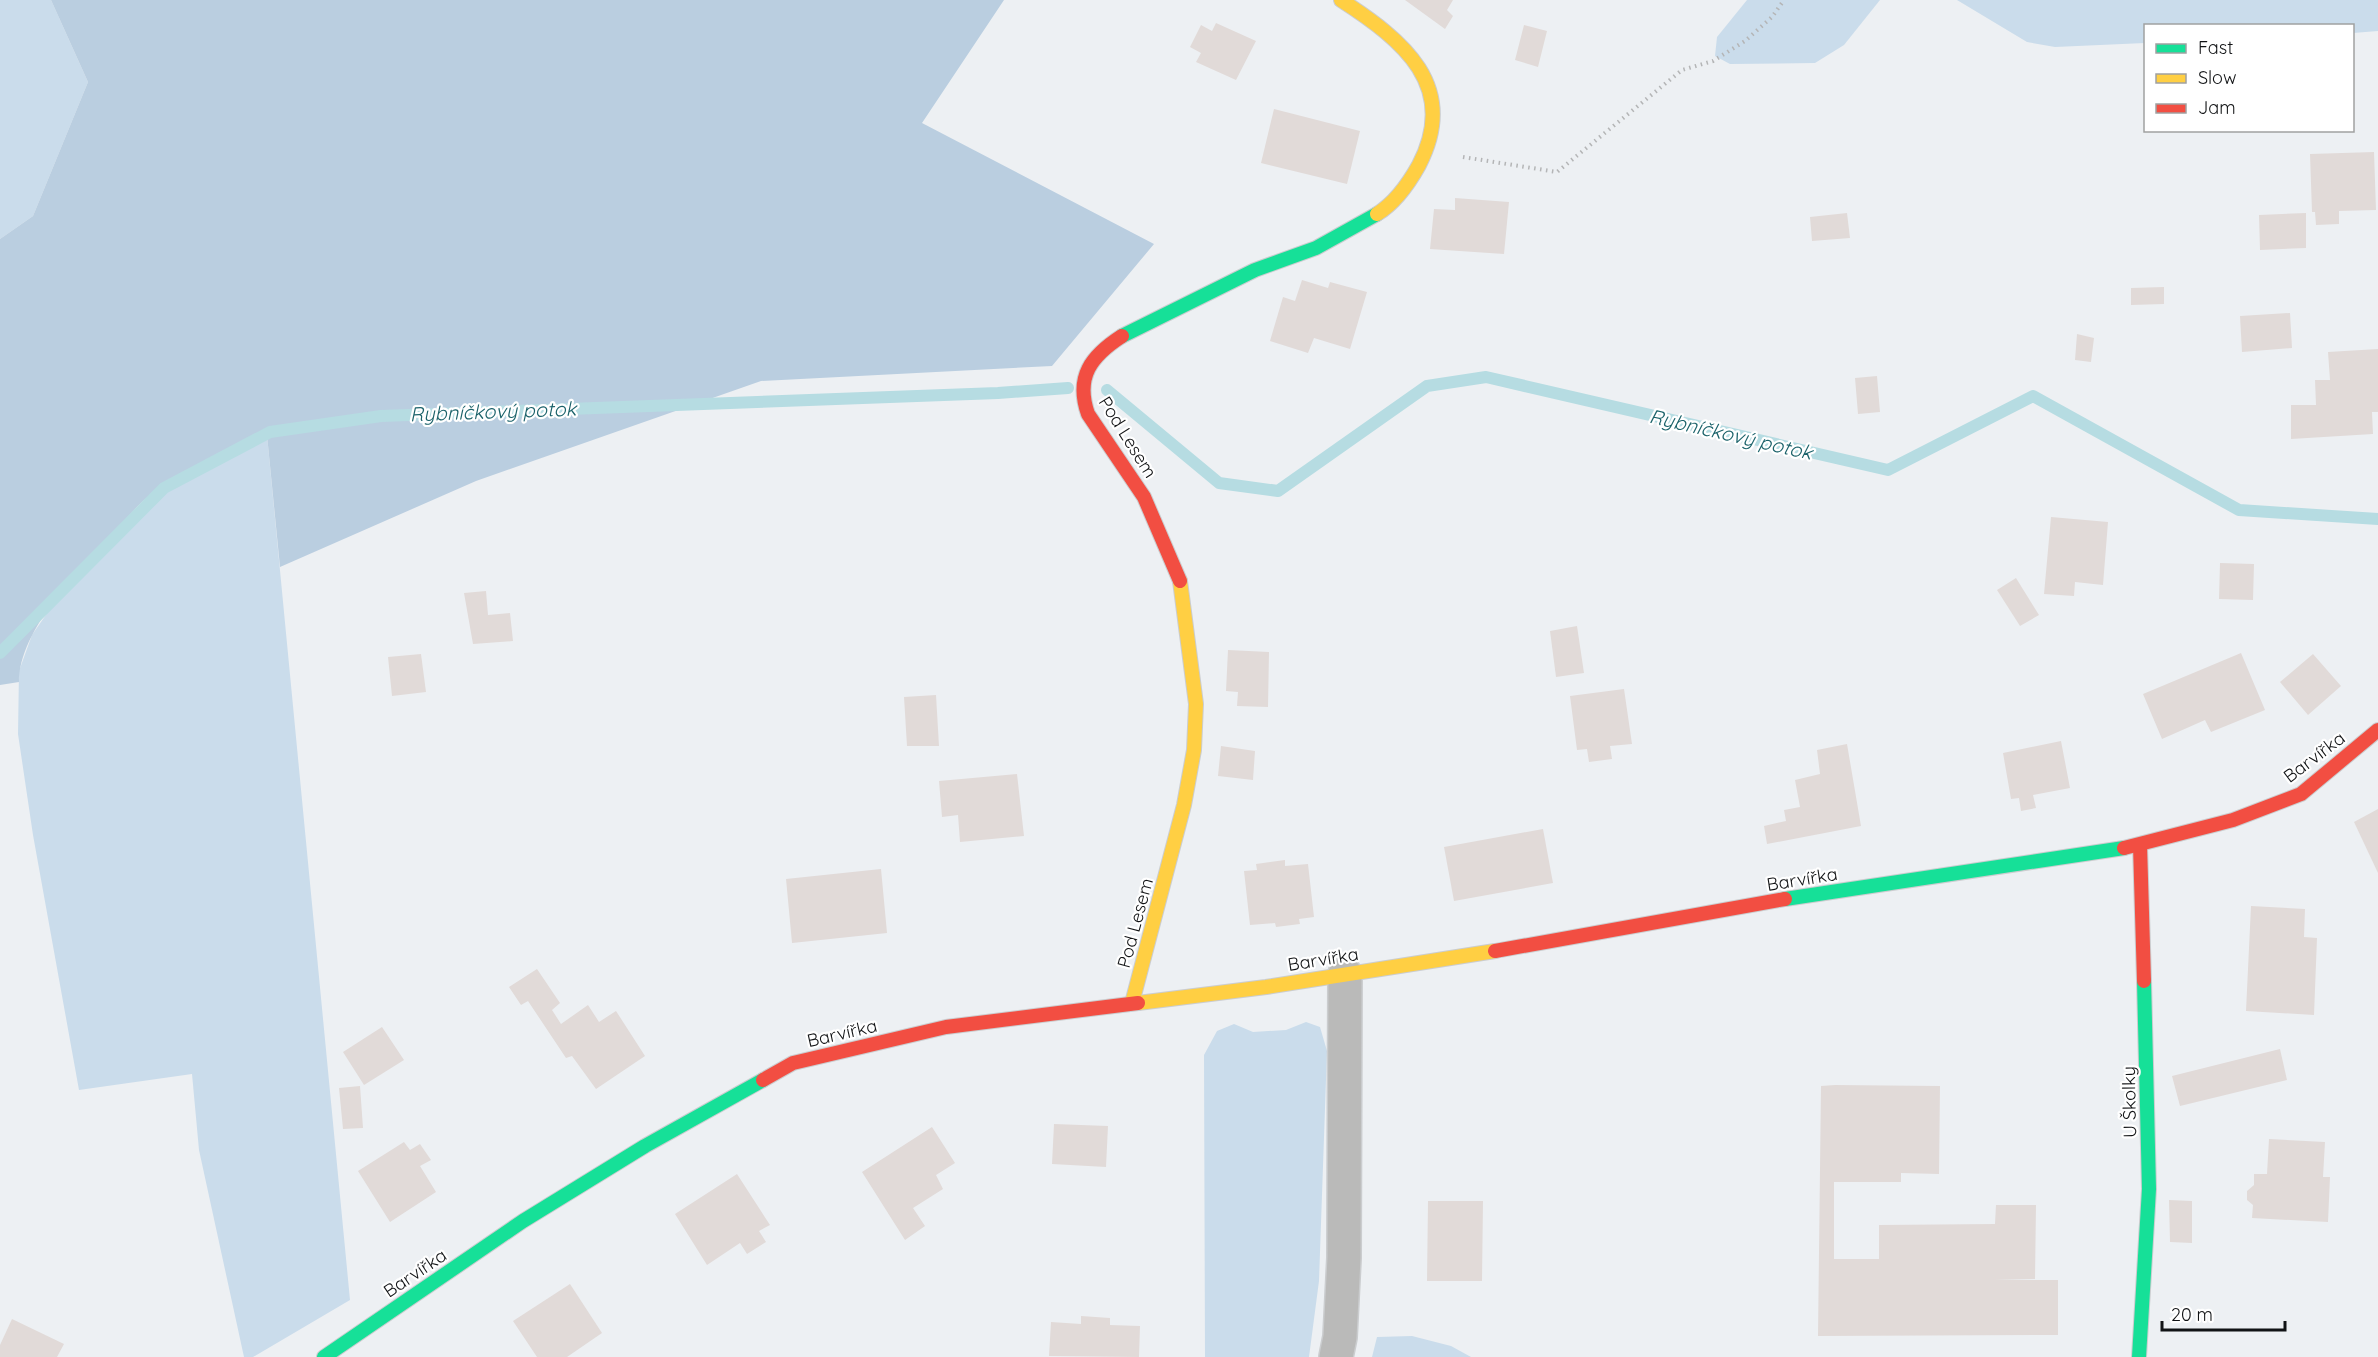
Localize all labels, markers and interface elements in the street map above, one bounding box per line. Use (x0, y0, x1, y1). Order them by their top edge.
legend (2144, 24, 2354, 132)
text: Fast (2198, 36, 2233, 59)
text: Slow (2198, 66, 2236, 89)
text: Jam (2198, 96, 2236, 119)
street label: Pod Lesem (1094, 392, 1162, 482)
water label: Rybníčkový potok (409, 396, 579, 426)
water label: Rybníčkový potok (1647, 403, 1817, 465)
street label: Barvířka (2279, 726, 2349, 788)
street label: Barvířka (1765, 862, 1839, 896)
street label: Pod Lesem (1112, 876, 1158, 970)
street label: Barvířka (1286, 942, 1360, 976)
street label: Barvířka (805, 1014, 879, 1052)
street label: U Školky (2117, 1066, 2141, 1138)
street label: Barvířka (379, 1244, 451, 1302)
scale bar (2162, 1294, 2285, 1332)
text: 20 m (2171, 1303, 2213, 1326)

